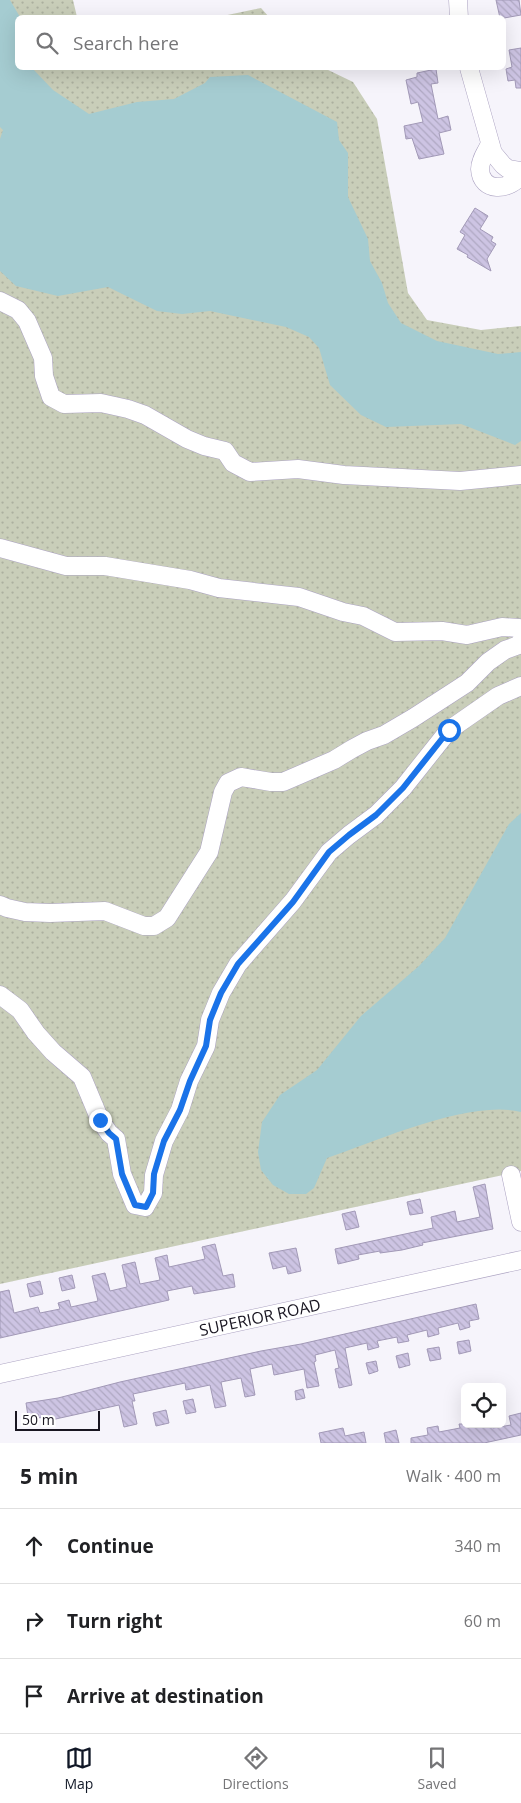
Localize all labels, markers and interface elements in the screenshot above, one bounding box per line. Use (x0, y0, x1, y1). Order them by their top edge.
search box (15, 15, 506, 70)
icon: search (33, 29, 61, 57)
text: Search here (73, 30, 179, 56)
route start (438, 719, 461, 742)
route end (89, 1109, 112, 1132)
street label: SUPERIOR ROAD (197, 1293, 323, 1341)
map controls (461, 1383, 506, 1428)
button: locate (461, 1383, 506, 1428)
scale bar (15, 1408, 100, 1431)
text: 50 m (22, 1410, 55, 1429)
text: 5 min (20, 1462, 78, 1490)
text: Walk · 400 m (406, 1465, 501, 1487)
icon: ahead (20, 1532, 48, 1560)
text: Continue (67, 1533, 154, 1559)
text: 340 m (455, 1535, 501, 1557)
icon: right (20, 1607, 48, 1635)
text: Turn right (67, 1608, 162, 1634)
text: 60 m (464, 1610, 501, 1632)
icon: arrive (20, 1682, 48, 1710)
text: Arrive at destination (67, 1683, 264, 1709)
tab: Map (64, 1744, 93, 1793)
tab: Directions (222, 1744, 289, 1793)
tab: Saved (418, 1744, 456, 1793)

